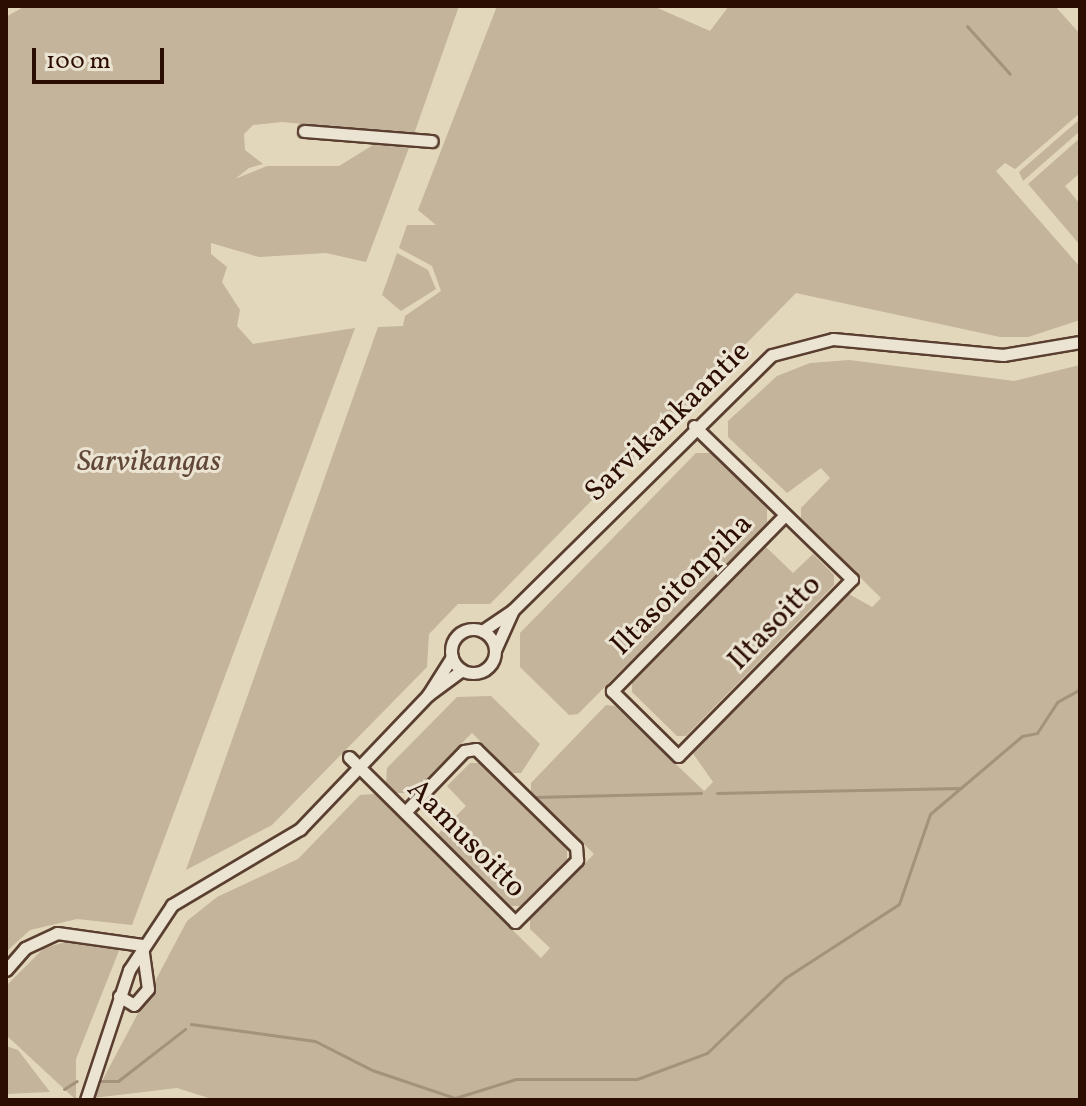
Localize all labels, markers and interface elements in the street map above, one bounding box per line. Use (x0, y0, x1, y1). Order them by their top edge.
scale bar (36, 32, 168, 82)
text: 100 m (46, 45, 111, 79)
street label: Sarvikankaantie (578, 334, 758, 510)
park label: Sarvikangas (77, 444, 221, 480)
street label: Iltasoitonpiha (604, 507, 760, 663)
street label: Iltasoitto (721, 568, 829, 678)
street label: Aamusoitto (399, 772, 533, 906)

